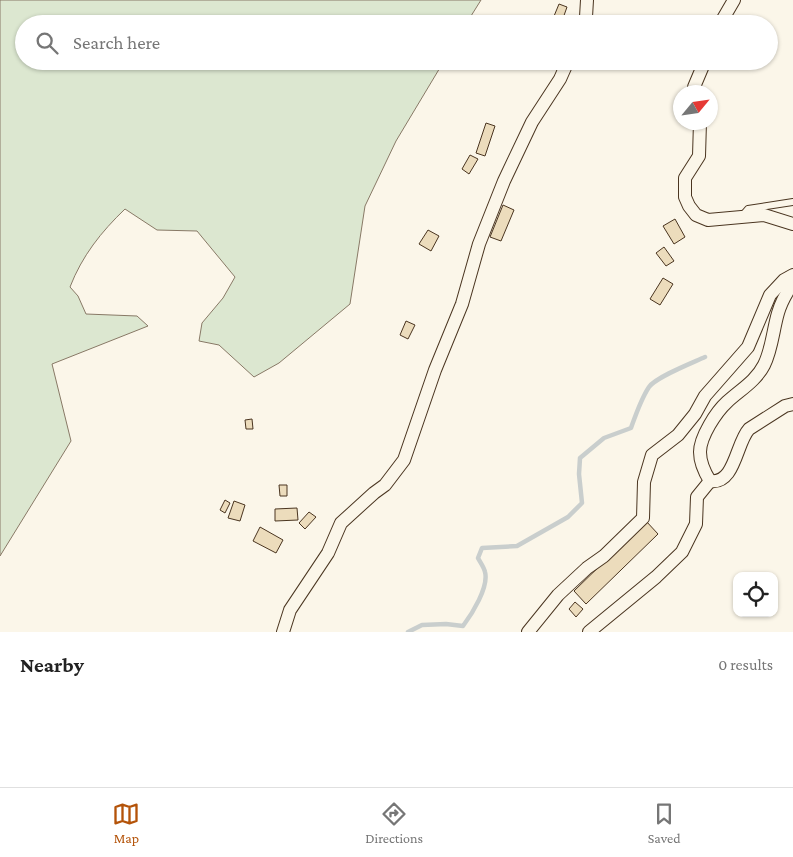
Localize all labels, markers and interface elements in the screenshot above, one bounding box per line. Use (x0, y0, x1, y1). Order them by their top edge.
search box (15, 15, 778, 70)
icon: search (33, 29, 61, 57)
text: Search here (73, 32, 160, 53)
north arrow (673, 85, 718, 130)
map controls (733, 572, 778, 617)
button: locate (733, 572, 778, 617)
text: Nearby (20, 653, 84, 677)
text: 0 results (718, 656, 773, 673)
tab: Map (112, 800, 140, 846)
tab: Directions (365, 800, 423, 846)
tab: Saved (648, 800, 681, 846)

